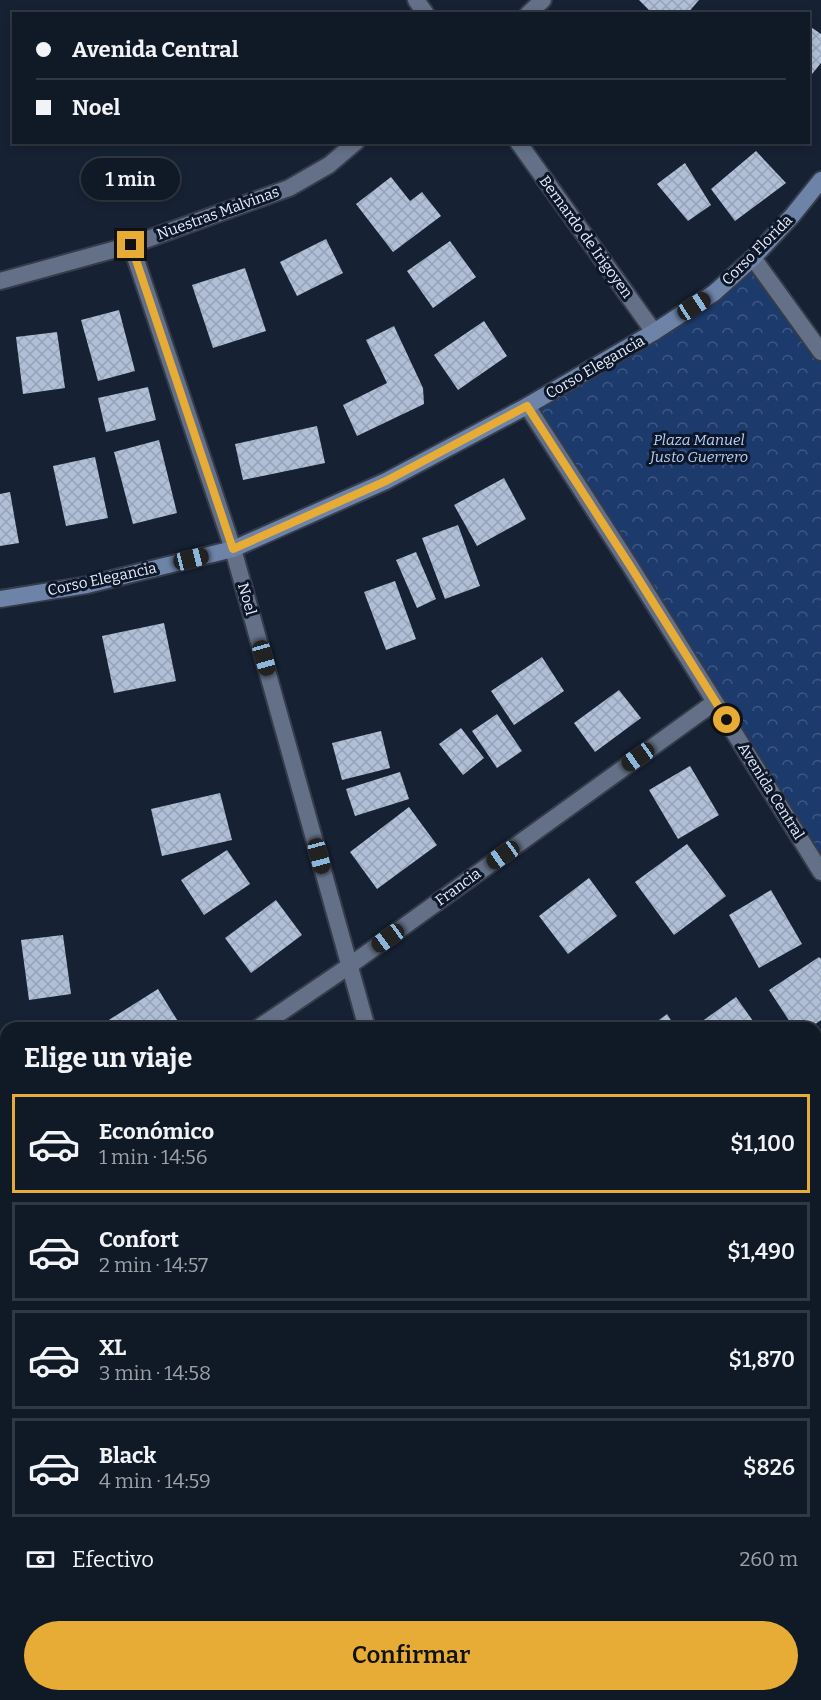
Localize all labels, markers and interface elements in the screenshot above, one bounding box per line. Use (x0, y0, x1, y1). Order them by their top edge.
text: Avenida Central (72, 36, 239, 63)
text: Noel (72, 94, 120, 121)
callout: 1 min (82, 158, 180, 200)
text: 1 min (105, 167, 156, 191)
street label: Bernardo de Irigoyen (536, 172, 637, 302)
street label: Nuestras Malvinas (154, 182, 282, 244)
street label: Corso Florida (718, 211, 796, 289)
route end (117, 231, 144, 258)
car (674, 289, 714, 323)
street label: Corso Elegancia (543, 331, 647, 403)
park label: Plaza Manuel Justo Guerrero (648, 431, 748, 466)
car (171, 546, 211, 572)
street label: Corso Elegancia (46, 559, 158, 599)
street label: Noel (234, 581, 260, 617)
car (250, 638, 278, 678)
route start (713, 706, 740, 733)
car (618, 739, 658, 775)
street label: Avenida Central (734, 739, 808, 843)
car (306, 836, 332, 876)
car (483, 837, 523, 873)
street label: Francia (432, 864, 484, 910)
car (368, 920, 408, 956)
text: Elige un viaje (24, 1042, 192, 1074)
icon: car (27, 1117, 81, 1171)
text: Económico (99, 1118, 214, 1145)
text: $1,100 (730, 1130, 795, 1157)
text: 1 min · 14:56 (99, 1145, 207, 1169)
icon: car (27, 1225, 81, 1279)
text: Confort (99, 1226, 179, 1253)
text: $1,490 (727, 1238, 795, 1265)
text: 2 min · 14:57 (99, 1253, 208, 1277)
icon: car (27, 1333, 81, 1387)
text: XL (99, 1334, 126, 1361)
text: $1,870 (729, 1346, 795, 1373)
text: 3 min · 14:58 (99, 1361, 211, 1385)
icon: car (27, 1441, 81, 1495)
text: Black (99, 1442, 156, 1469)
text: $826 (743, 1454, 795, 1481)
text: 4 min · 14:59 (99, 1469, 211, 1493)
icon: cash (24, 1543, 57, 1576)
text: Efectivo (72, 1546, 154, 1573)
text: 260 m (739, 1547, 798, 1571)
button: Confirmar (24, 1621, 798, 1690)

